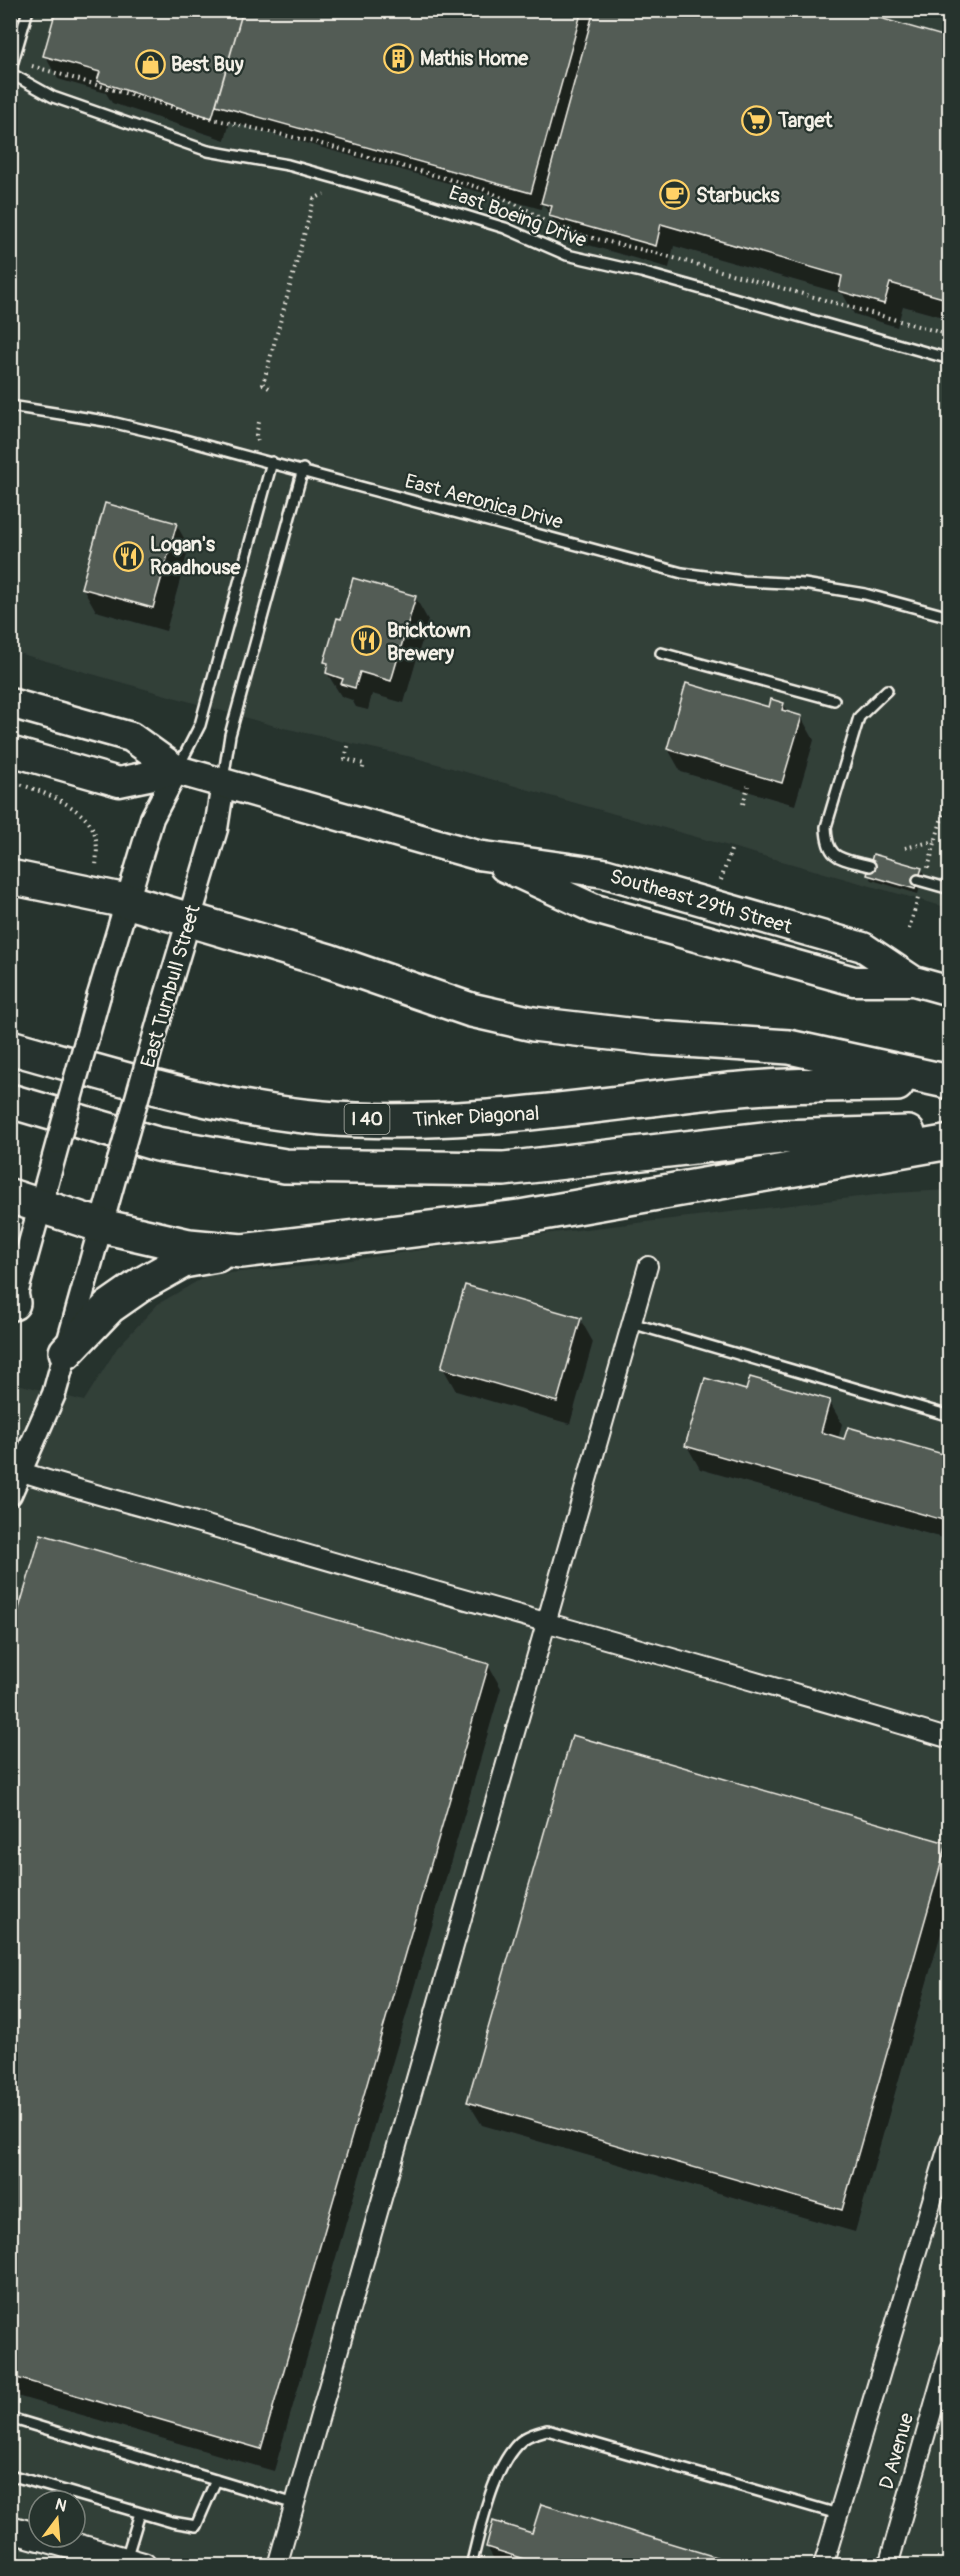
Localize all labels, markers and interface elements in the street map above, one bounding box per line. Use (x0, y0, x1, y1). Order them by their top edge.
building icon: Mathis Home (383, 42, 415, 74)
place label: Mathis Home (420, 46, 529, 71)
shop icon: Best Buy (134, 48, 166, 80)
place label: Best Buy (171, 52, 244, 77)
supermarket icon: Target (741, 104, 773, 136)
place label: Target (777, 108, 833, 133)
cafe icon: Starbucks (659, 179, 691, 211)
street label: East Boeing Drive (446, 180, 590, 253)
place label: Starbucks (696, 183, 780, 208)
street label: East Aeronica Drive (402, 468, 566, 535)
place label: Logan's Roadhouse (150, 532, 242, 580)
restaurant icon: Logan's Roadhouse (113, 540, 145, 572)
place label: Bricktown Brewery (387, 618, 471, 666)
restaurant icon: Bricktown Brewery (350, 625, 382, 657)
street label: Southeast 29th Street (607, 864, 796, 940)
street label: East Turnbull Street (135, 901, 206, 1070)
street label: Tinker Diagonal (412, 1101, 540, 1132)
road number: I 40 (344, 1104, 389, 1134)
street label: D Avenue (874, 2410, 919, 2492)
north arrow (27, 2489, 87, 2549)
text: N (53, 2494, 69, 2517)

